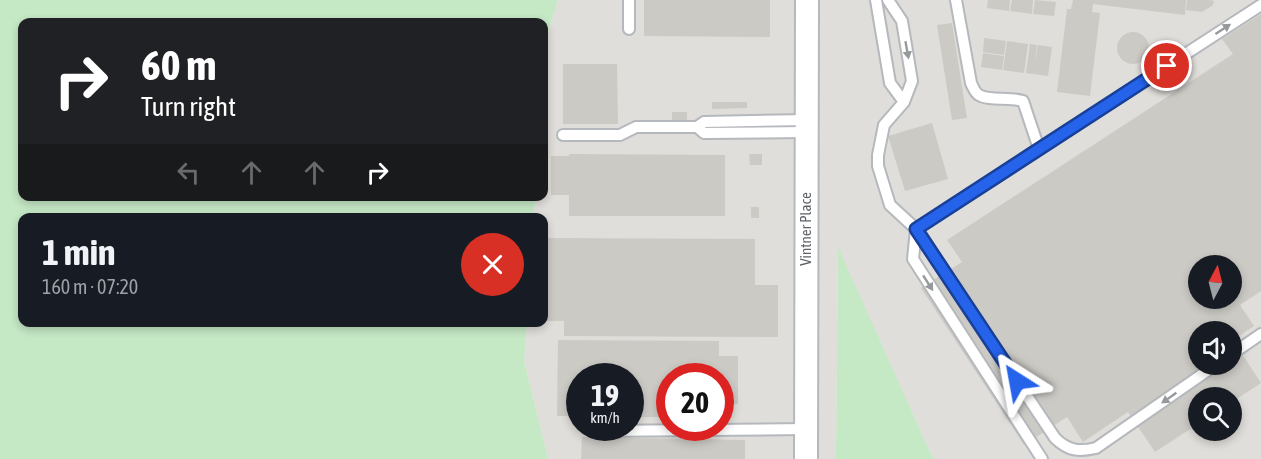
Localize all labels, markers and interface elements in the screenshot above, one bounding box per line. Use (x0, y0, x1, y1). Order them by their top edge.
one-way arrow (1215, 24, 1231, 35)
one-way arrow (902, 40, 911, 59)
pin (1141, 40, 1192, 91)
text: 60 m (141, 41, 216, 89)
icon: right (42, 42, 120, 120)
icon: arrive (1150, 49, 1183, 82)
text: Turn right (141, 91, 236, 122)
icon: left (172, 156, 205, 189)
icon: ahead (235, 156, 268, 189)
icon: ahead (298, 156, 331, 189)
icon: right (361, 156, 394, 189)
street label: Vintner Place (797, 192, 814, 266)
text: 1 min (42, 231, 116, 273)
button: close (461, 233, 524, 296)
north arrow (1188, 255, 1242, 309)
map controls (1188, 255, 1242, 441)
text: 160 m · 07:20 (42, 275, 138, 298)
one-way arrow (922, 275, 933, 291)
button: sound (1188, 321, 1242, 375)
position arrow (985, 349, 1049, 413)
speed limit sign: 20 (656, 363, 734, 441)
text: 19 (591, 378, 619, 412)
button: search (1188, 387, 1242, 441)
one-way arrow (1161, 392, 1177, 404)
text: km/h (590, 409, 620, 426)

